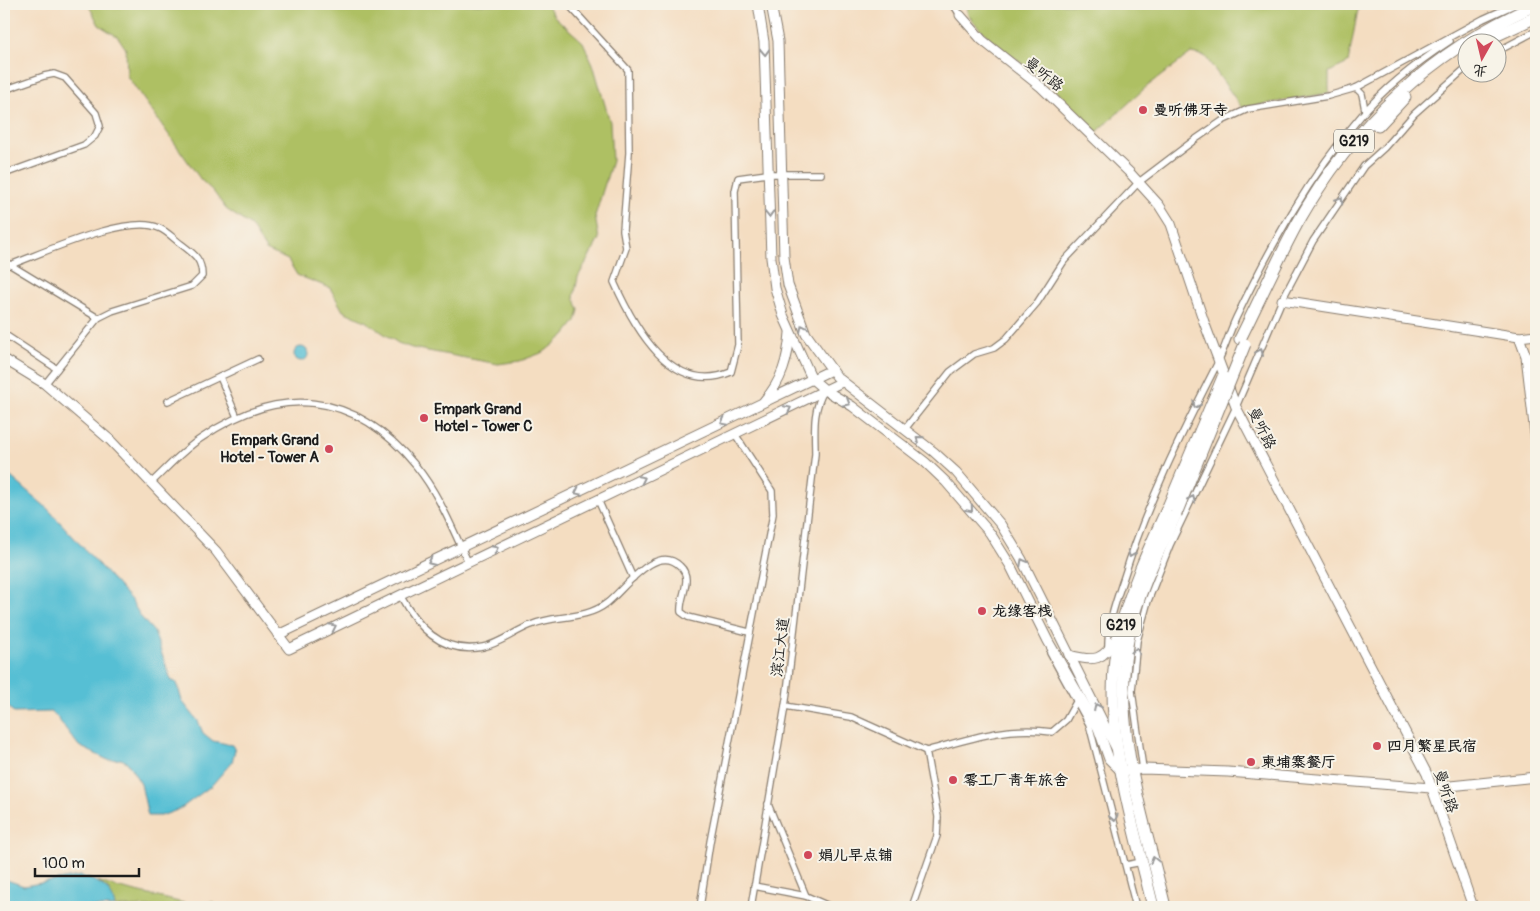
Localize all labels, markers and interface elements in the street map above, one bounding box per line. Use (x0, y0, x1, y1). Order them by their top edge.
north arrow (1458, 32, 1508, 82)
one-way arrow (759, 48, 770, 56)
street label: 曼听路 (1020, 53, 1067, 96)
text: 北 (1472, 61, 1488, 80)
place label: 曼听佛牙寺 (1153, 101, 1228, 120)
marker: 曼听佛牙寺 (1137, 104, 1149, 116)
road number: G219 (1334, 130, 1374, 152)
one-way arrow (1334, 197, 1343, 206)
one-way arrow (764, 211, 774, 219)
one-way arrow (799, 324, 810, 333)
one-way arrow (1253, 348, 1264, 357)
one-way arrow (842, 396, 851, 406)
place label: Empark Grand Hotel - Tower C (434, 400, 532, 436)
one-way arrow (1192, 400, 1203, 409)
one-way arrow (783, 404, 792, 415)
street label: 曼听路 (1243, 404, 1280, 453)
marker: Empark Grand Hotel - Tower C (418, 412, 430, 424)
one-way arrow (720, 416, 729, 426)
place label: Empark Grand Hotel - Tower A (220, 431, 319, 467)
one-way arrow (915, 436, 924, 445)
marker: Empark Grand Hotel - Tower A (323, 443, 335, 455)
one-way arrow (637, 475, 646, 485)
one-way arrow (574, 486, 583, 496)
one-way arrow (1186, 496, 1196, 505)
one-way arrow (964, 503, 973, 512)
one-way arrow (490, 545, 499, 556)
one-way arrow (1127, 549, 1138, 558)
one-way arrow (427, 556, 436, 566)
one-way arrow (1019, 559, 1029, 568)
place label: 龙缘客栈 (992, 602, 1052, 621)
marker: 龙缘客栈 (976, 605, 988, 617)
road number: G219 (1101, 614, 1141, 636)
street label: 滨江大道 (767, 616, 794, 678)
one-way arrow (328, 623, 337, 634)
one-way arrow (1130, 647, 1140, 656)
one-way arrow (1093, 703, 1104, 712)
place label: 四月繁星民宿 (1387, 737, 1477, 756)
marker: 四月繁星民宿 (1371, 740, 1383, 752)
place label: 柬埔寨餐厅 (1261, 753, 1336, 772)
marker: 柬埔寨餐厅 (1245, 756, 1257, 768)
street label: 曼听路 (1429, 767, 1462, 816)
place label: 零工厂青年旅舍 (963, 771, 1068, 790)
marker: 零工厂青年旅舍 (947, 774, 959, 786)
one-way arrow (1108, 813, 1118, 821)
scale bar (35, 846, 139, 878)
place label: 娟儿早点铺 (818, 846, 893, 865)
marker: 娟儿早点铺 (802, 849, 814, 861)
text: 100 m (42, 854, 85, 873)
one-way arrow (1149, 855, 1160, 864)

